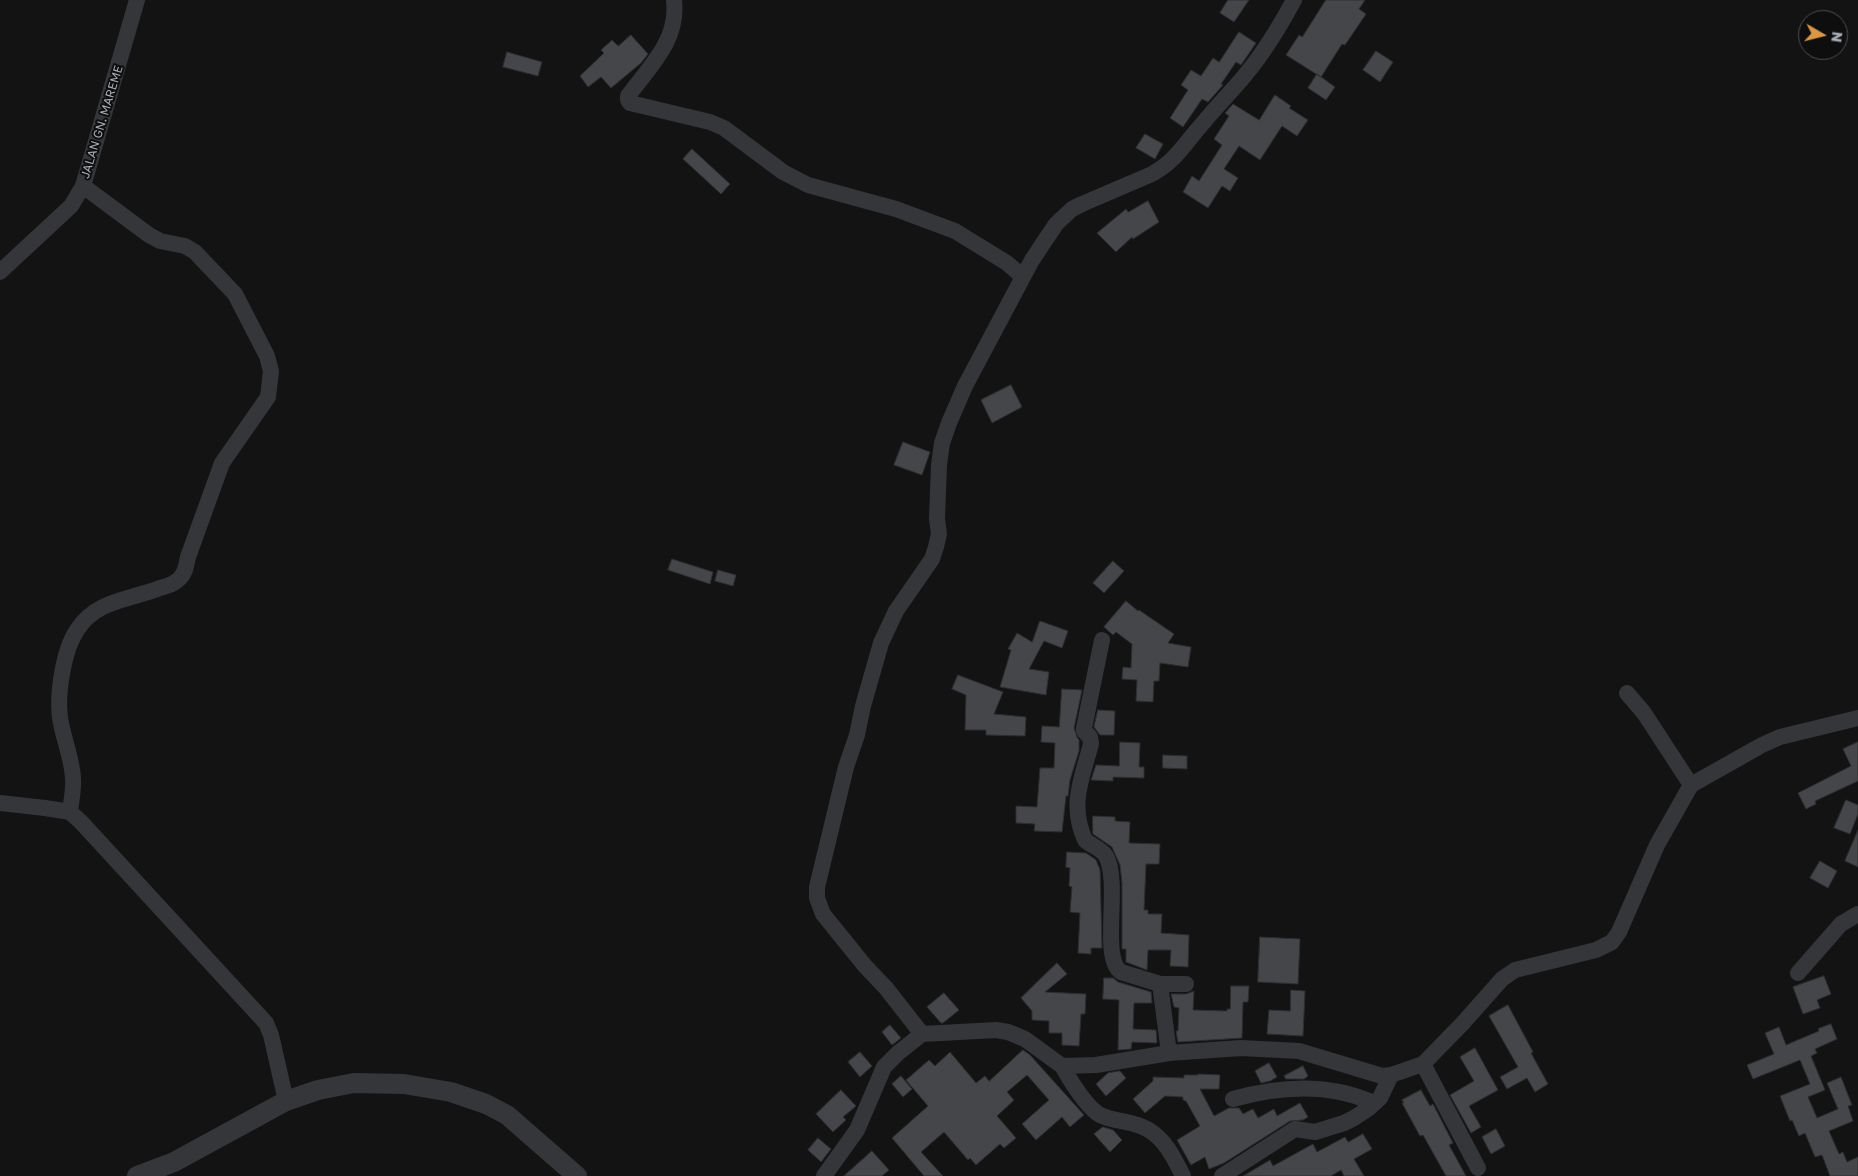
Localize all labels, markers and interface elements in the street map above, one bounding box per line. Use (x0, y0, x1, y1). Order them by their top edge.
north arrow (1798, 10, 1848, 60)
text: N (1828, 31, 1847, 43)
street label: JALAN GN. MAREME (78, 64, 126, 180)

